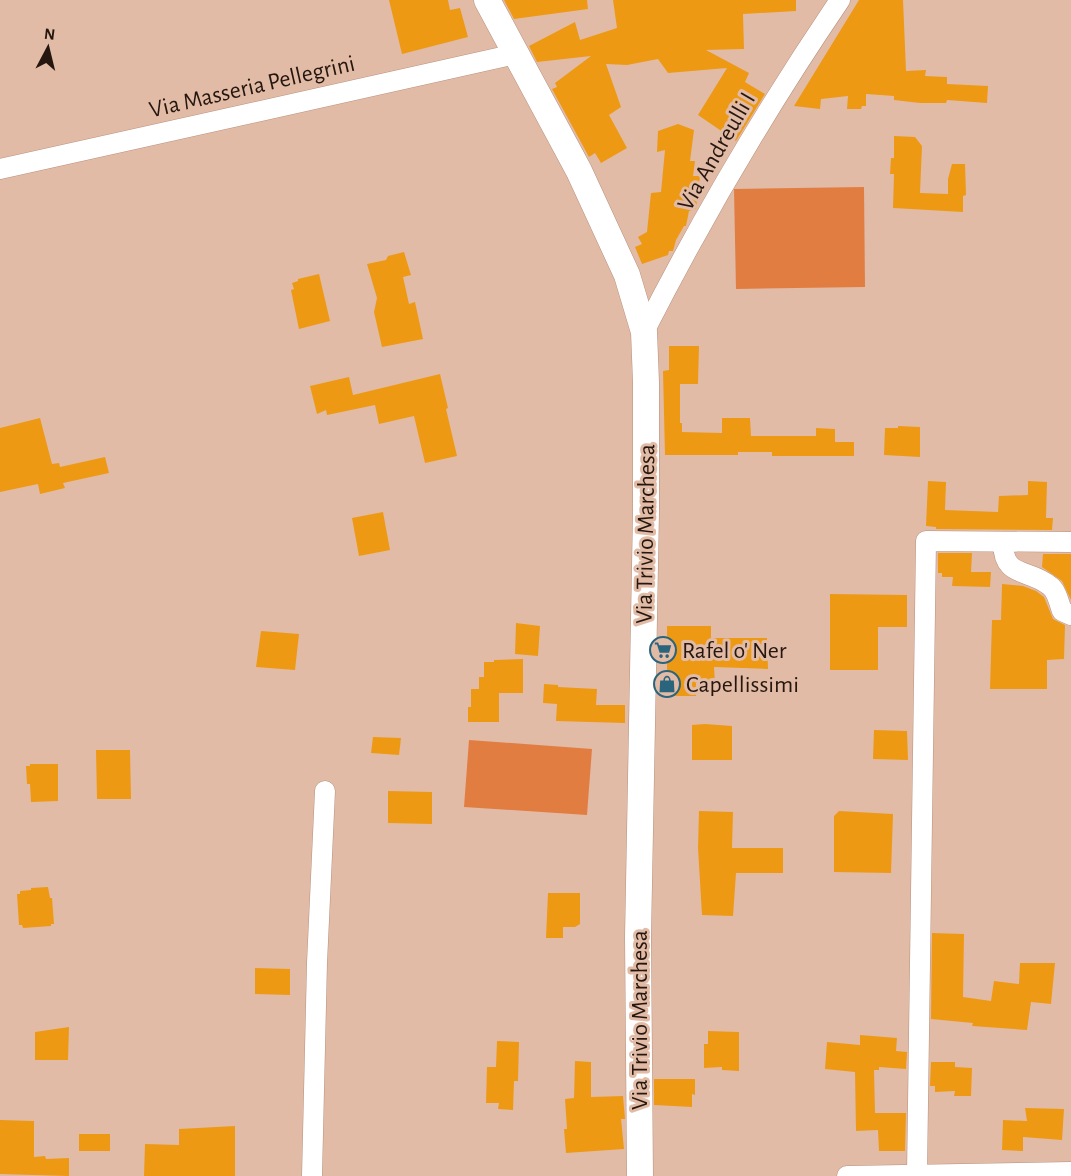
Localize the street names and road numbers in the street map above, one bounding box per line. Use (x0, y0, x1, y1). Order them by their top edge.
street label: Via Masseria Pellegrini (147, 52, 357, 122)
street label: Via Andreulli I (673, 88, 760, 215)
street label: Via Trivio Marchesa (632, 444, 660, 624)
street label: Via Trivio Marchesa (628, 930, 652, 1110)

